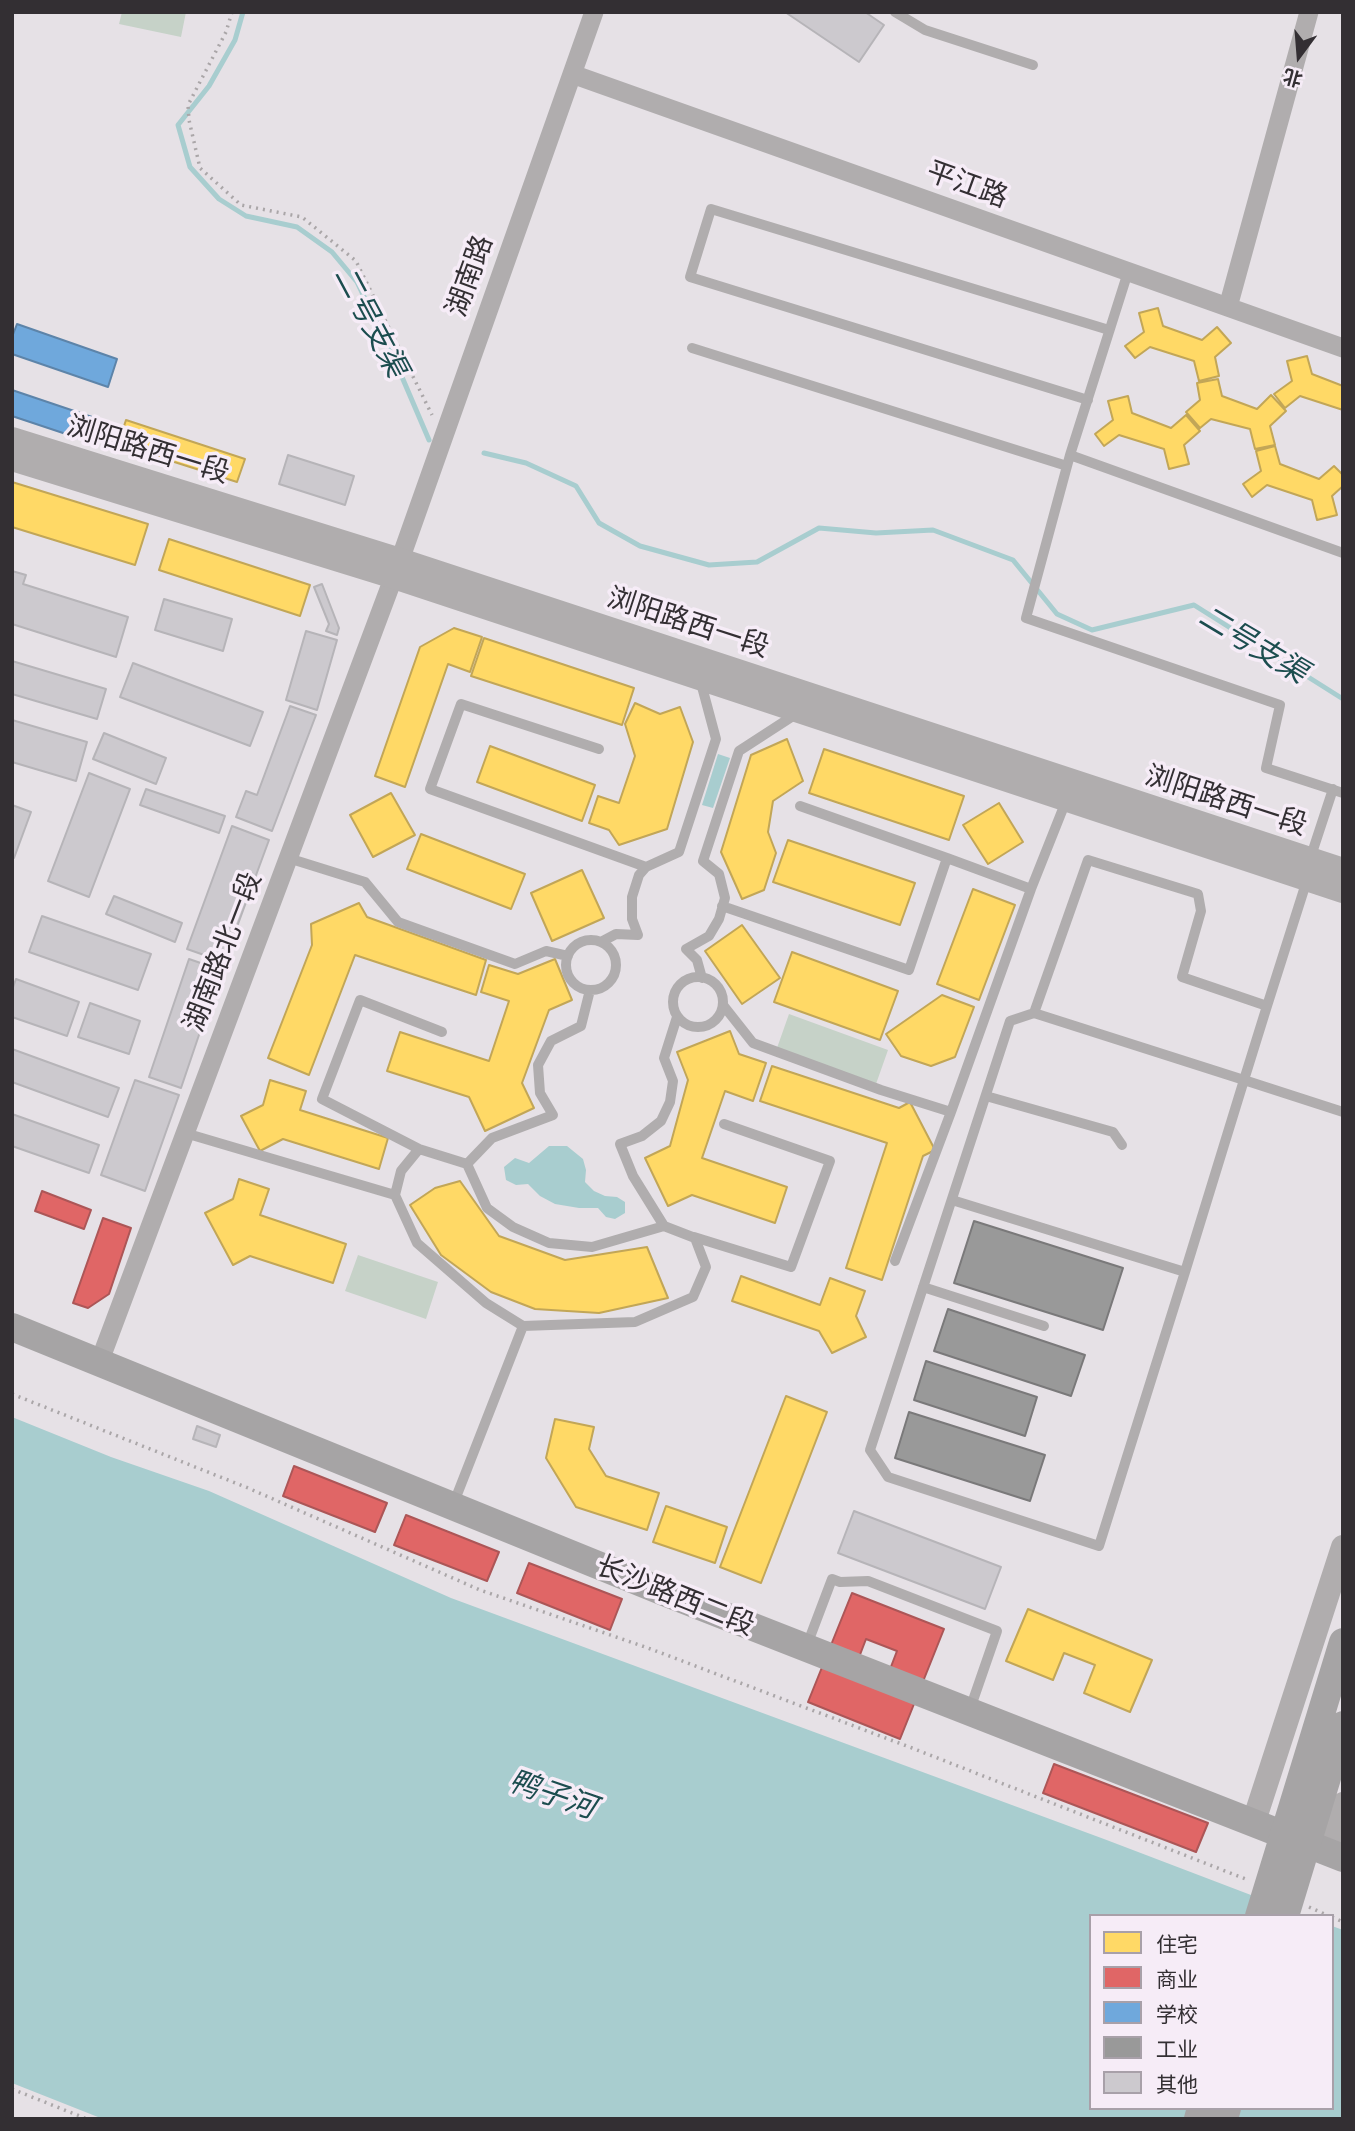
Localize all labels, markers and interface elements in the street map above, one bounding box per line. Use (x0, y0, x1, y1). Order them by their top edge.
north arrow (1264, 21, 1334, 91)
text: 北 (1281, 65, 1305, 88)
street label: 平江路 (922, 155, 1012, 215)
street label: 湖南路 (440, 231, 500, 321)
water label: 二号支渠 (326, 261, 414, 383)
street label: 浏阳路西一段 (63, 409, 233, 491)
street label: 浏阳路西一段 (603, 581, 773, 665)
water label: 二号支渠 (1192, 599, 1314, 691)
street label: 浏阳路西一段 (1141, 759, 1311, 843)
street label: 湖南路北一段 (177, 868, 269, 1036)
street label: 长沙路西二段 (591, 1549, 759, 1643)
water label: 鸭子河 (504, 1763, 600, 1827)
legend (1089, 1914, 1334, 2110)
text: 住宅 (1156, 1935, 1198, 1956)
text: 商业 (1156, 1970, 1198, 1991)
text: 学校 (1156, 2005, 1198, 2026)
text: 工业 (1156, 2040, 1198, 2061)
text: 其他 (1156, 2075, 1198, 2096)

